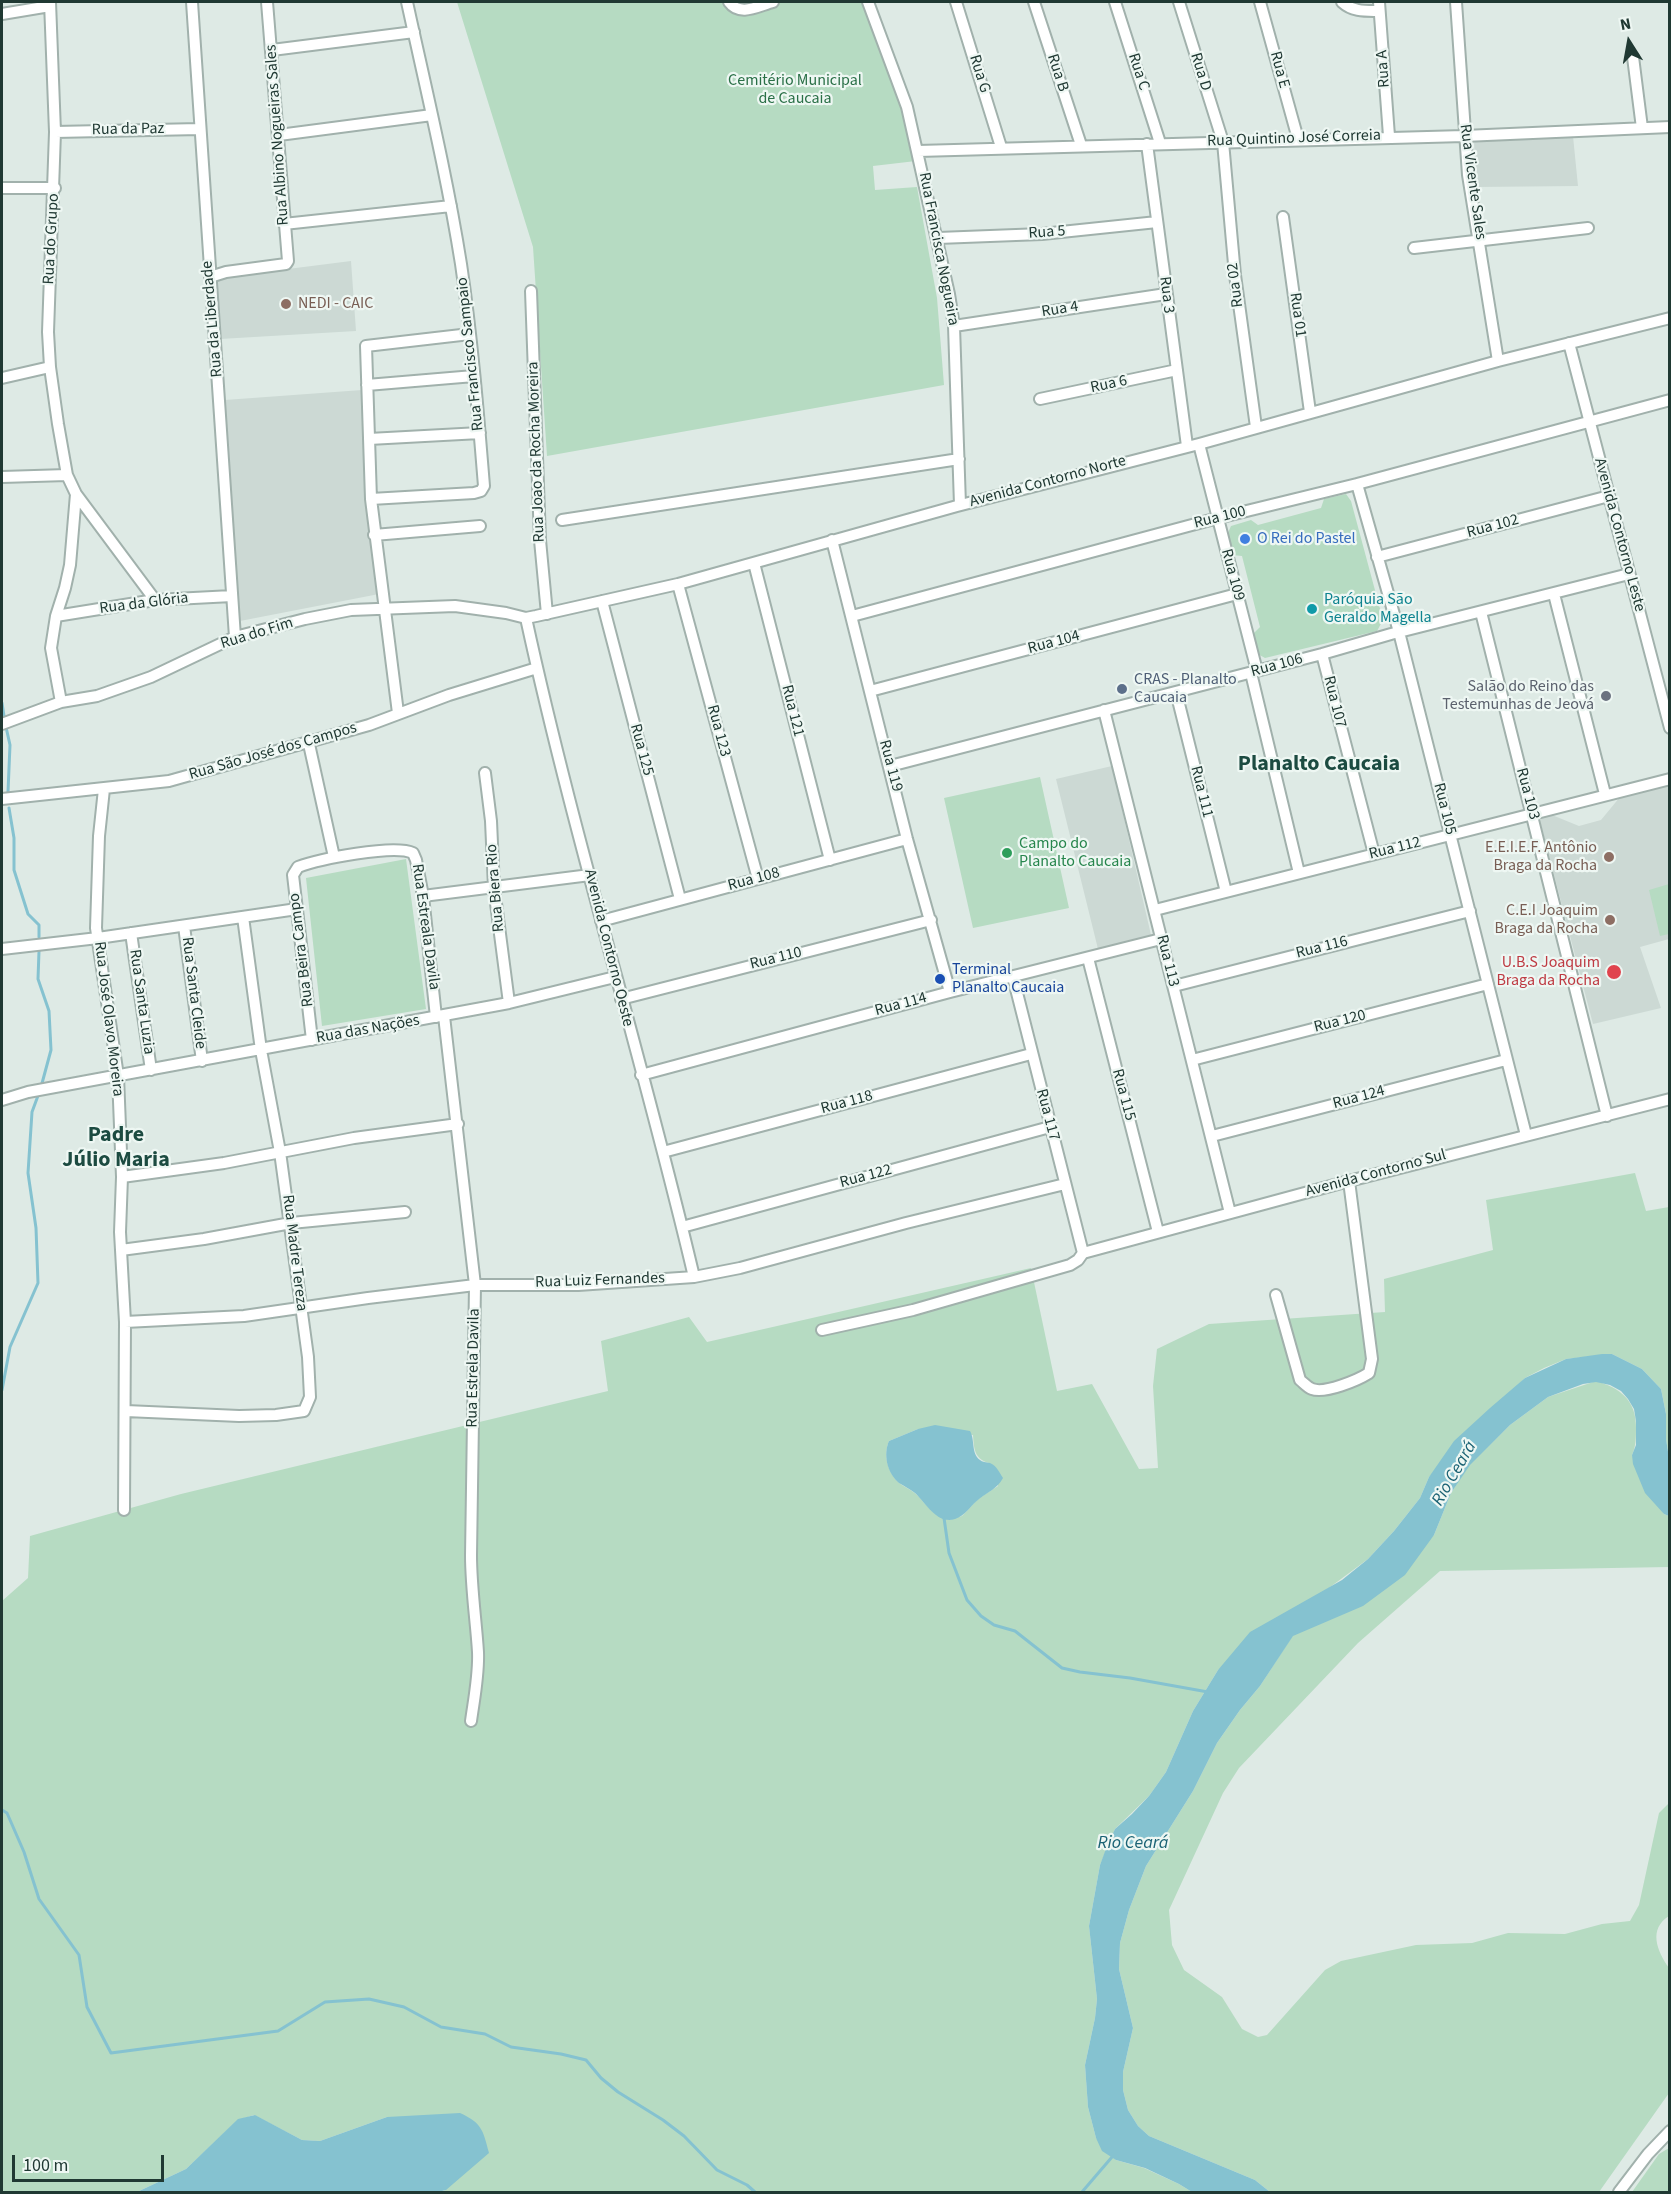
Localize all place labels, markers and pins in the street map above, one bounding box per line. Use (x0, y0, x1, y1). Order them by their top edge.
place label: NEDI - CAIC (298, 294, 373, 314)
marker: NEDI - CAIC (279, 297, 293, 311)
place label: O Rei do Pastel (1257, 529, 1356, 549)
marker: O Rei do Pastel (1238, 532, 1252, 546)
place label: Paróquia São Geraldo Magella (1324, 590, 1432, 628)
marker: Paróquia São Geraldo Magella (1305, 602, 1319, 616)
place label: CRAS - Planalto Caucaia (1134, 670, 1237, 708)
place label: Salão do Reino das Testemunhas de Jeová (1442, 677, 1594, 715)
marker: CRAS - Planalto Caucaia (1115, 682, 1129, 696)
marker: Salão do Reino das Testemunhas de Jeová (1599, 689, 1613, 703)
place label: Campo do Planalto Caucaia (1019, 834, 1131, 872)
place label: E.E.I.E.F. Antônio Braga da Rocha (1485, 838, 1597, 876)
marker: Campo do Planalto Caucaia (1000, 846, 1014, 860)
marker: E.E.I.E.F. Antônio Braga da Rocha (1602, 850, 1616, 864)
place label: C.E.I Joaquim Braga da Rocha (1494, 901, 1598, 939)
marker: C.E.I Joaquim Braga da Rocha (1603, 913, 1617, 927)
place label: U.B.S Joaquim Braga da Rocha (1496, 953, 1600, 991)
place label: Terminal Planalto Caucaia (952, 960, 1064, 998)
marker: U.B.S Joaquim Braga da Rocha (1605, 963, 1623, 981)
marker: Terminal Planalto Caucaia (933, 972, 947, 986)

